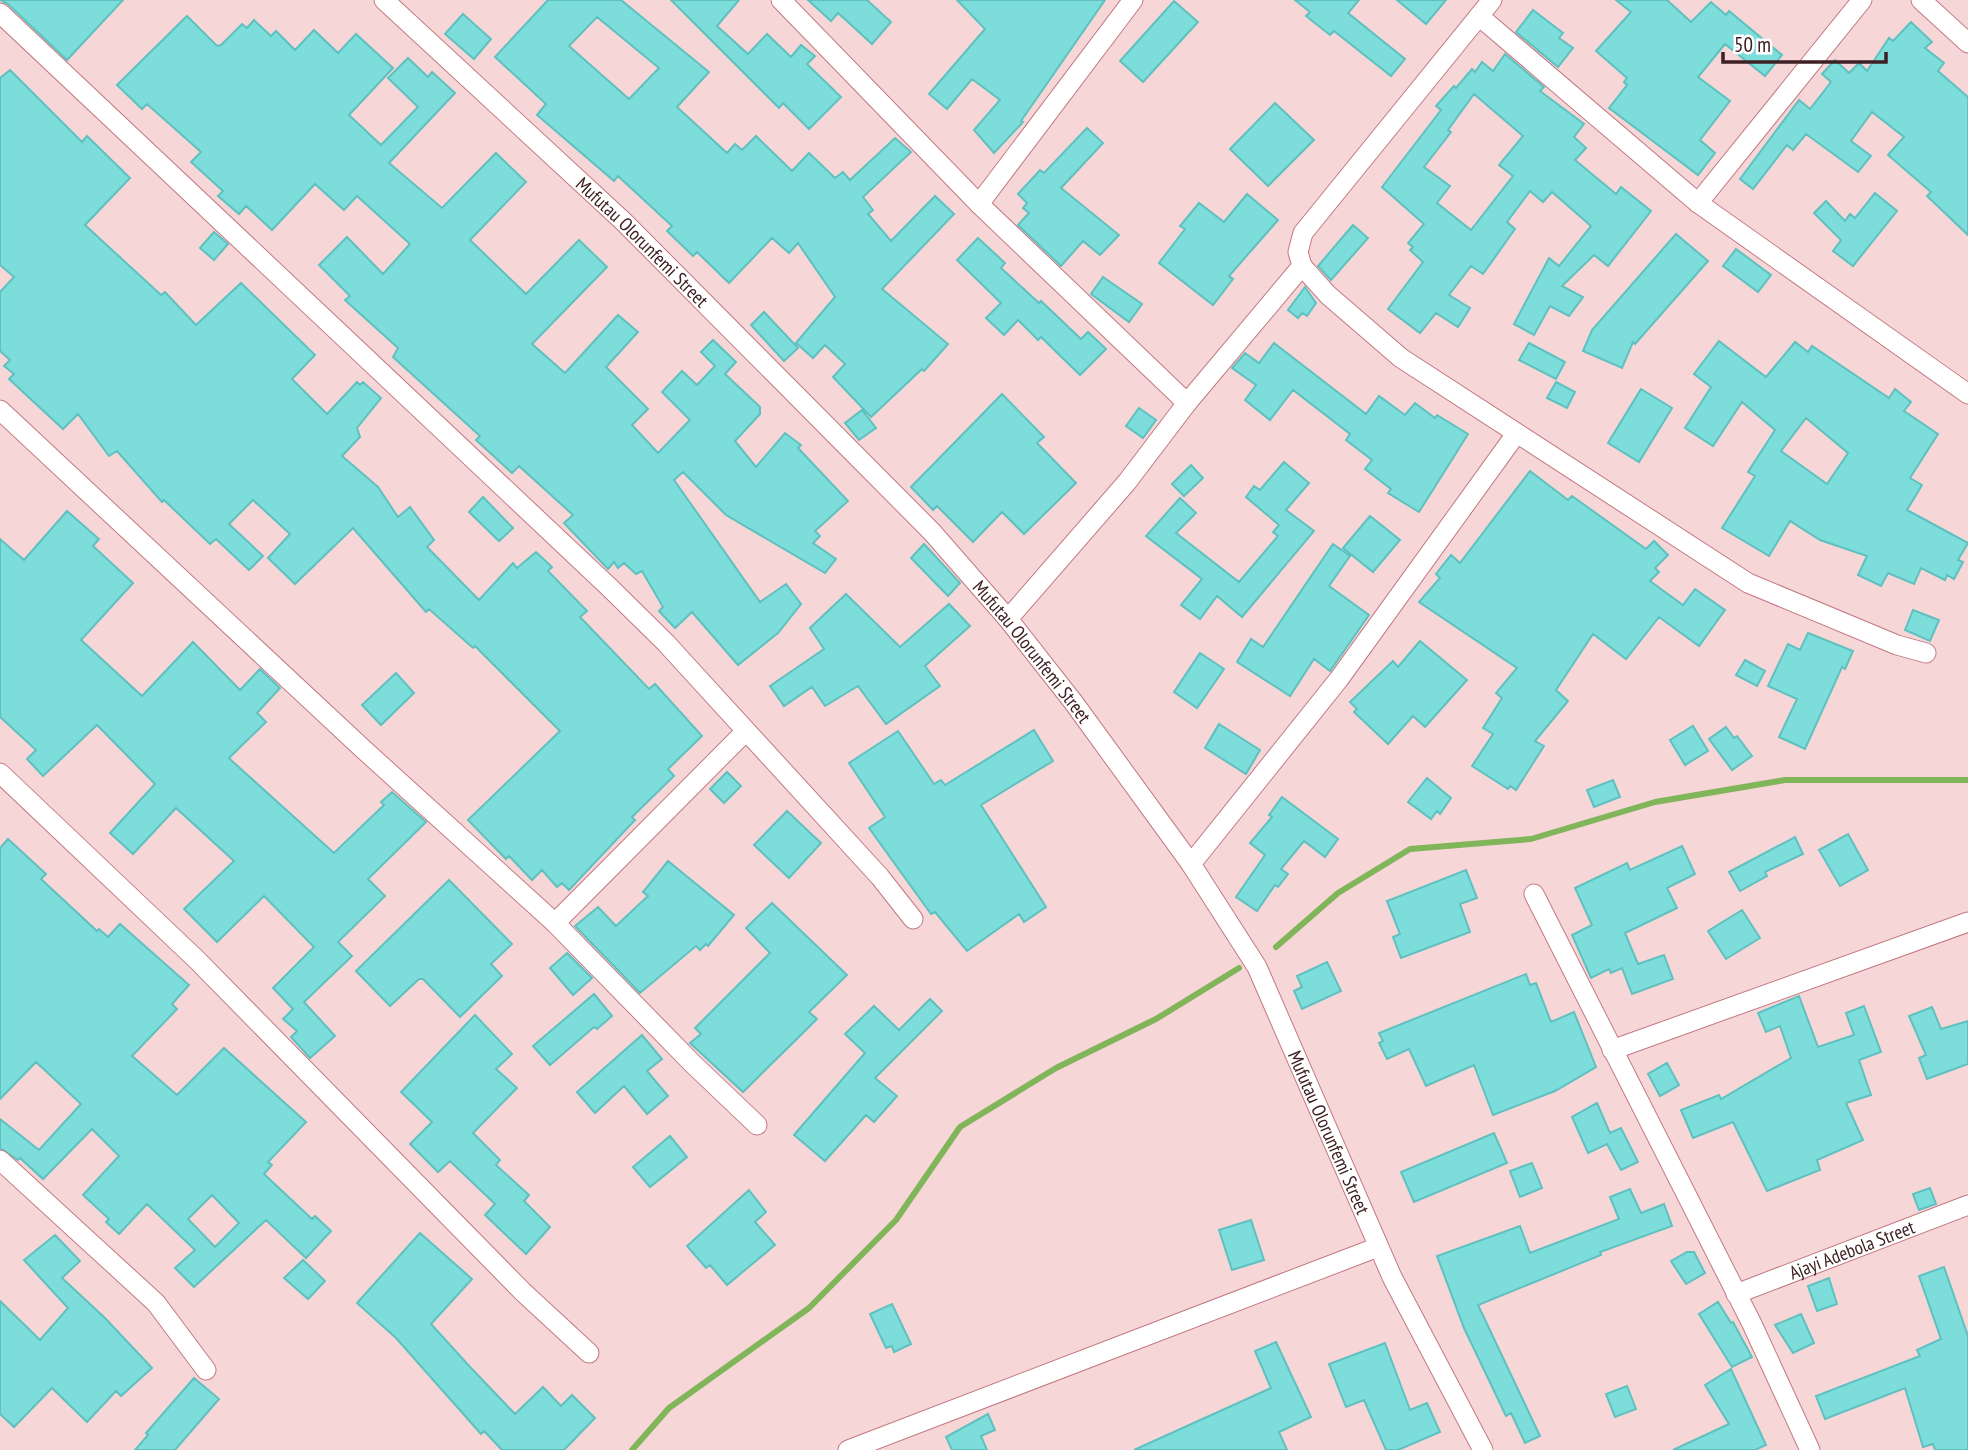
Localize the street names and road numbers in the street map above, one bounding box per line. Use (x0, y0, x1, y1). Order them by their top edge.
street label: Mufutau Olorunfemi Street (571, 172, 714, 313)
street label: Mufutau Olorunfemi Street (968, 575, 1097, 728)
street label: Mufutau Olorunfemi Street (1283, 1047, 1375, 1219)
street label: Ajayi Adebola Street (1786, 1214, 1919, 1285)

